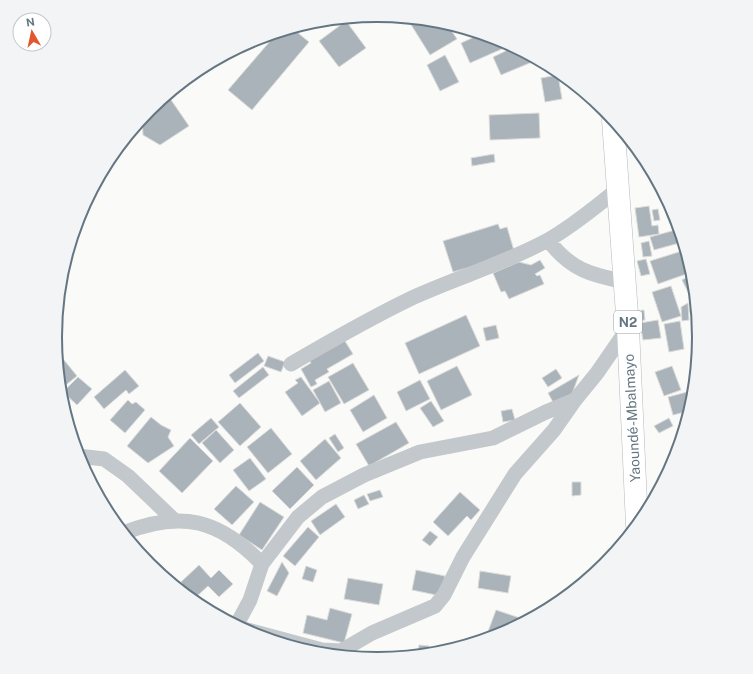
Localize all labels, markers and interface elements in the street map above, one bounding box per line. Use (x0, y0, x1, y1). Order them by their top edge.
north arrow (12, 12, 52, 52)
text: N (25, 16, 36, 29)
road number: N2 (614, 311, 642, 333)
street label: Yaoundé-Mbalmayo (621, 353, 643, 483)

